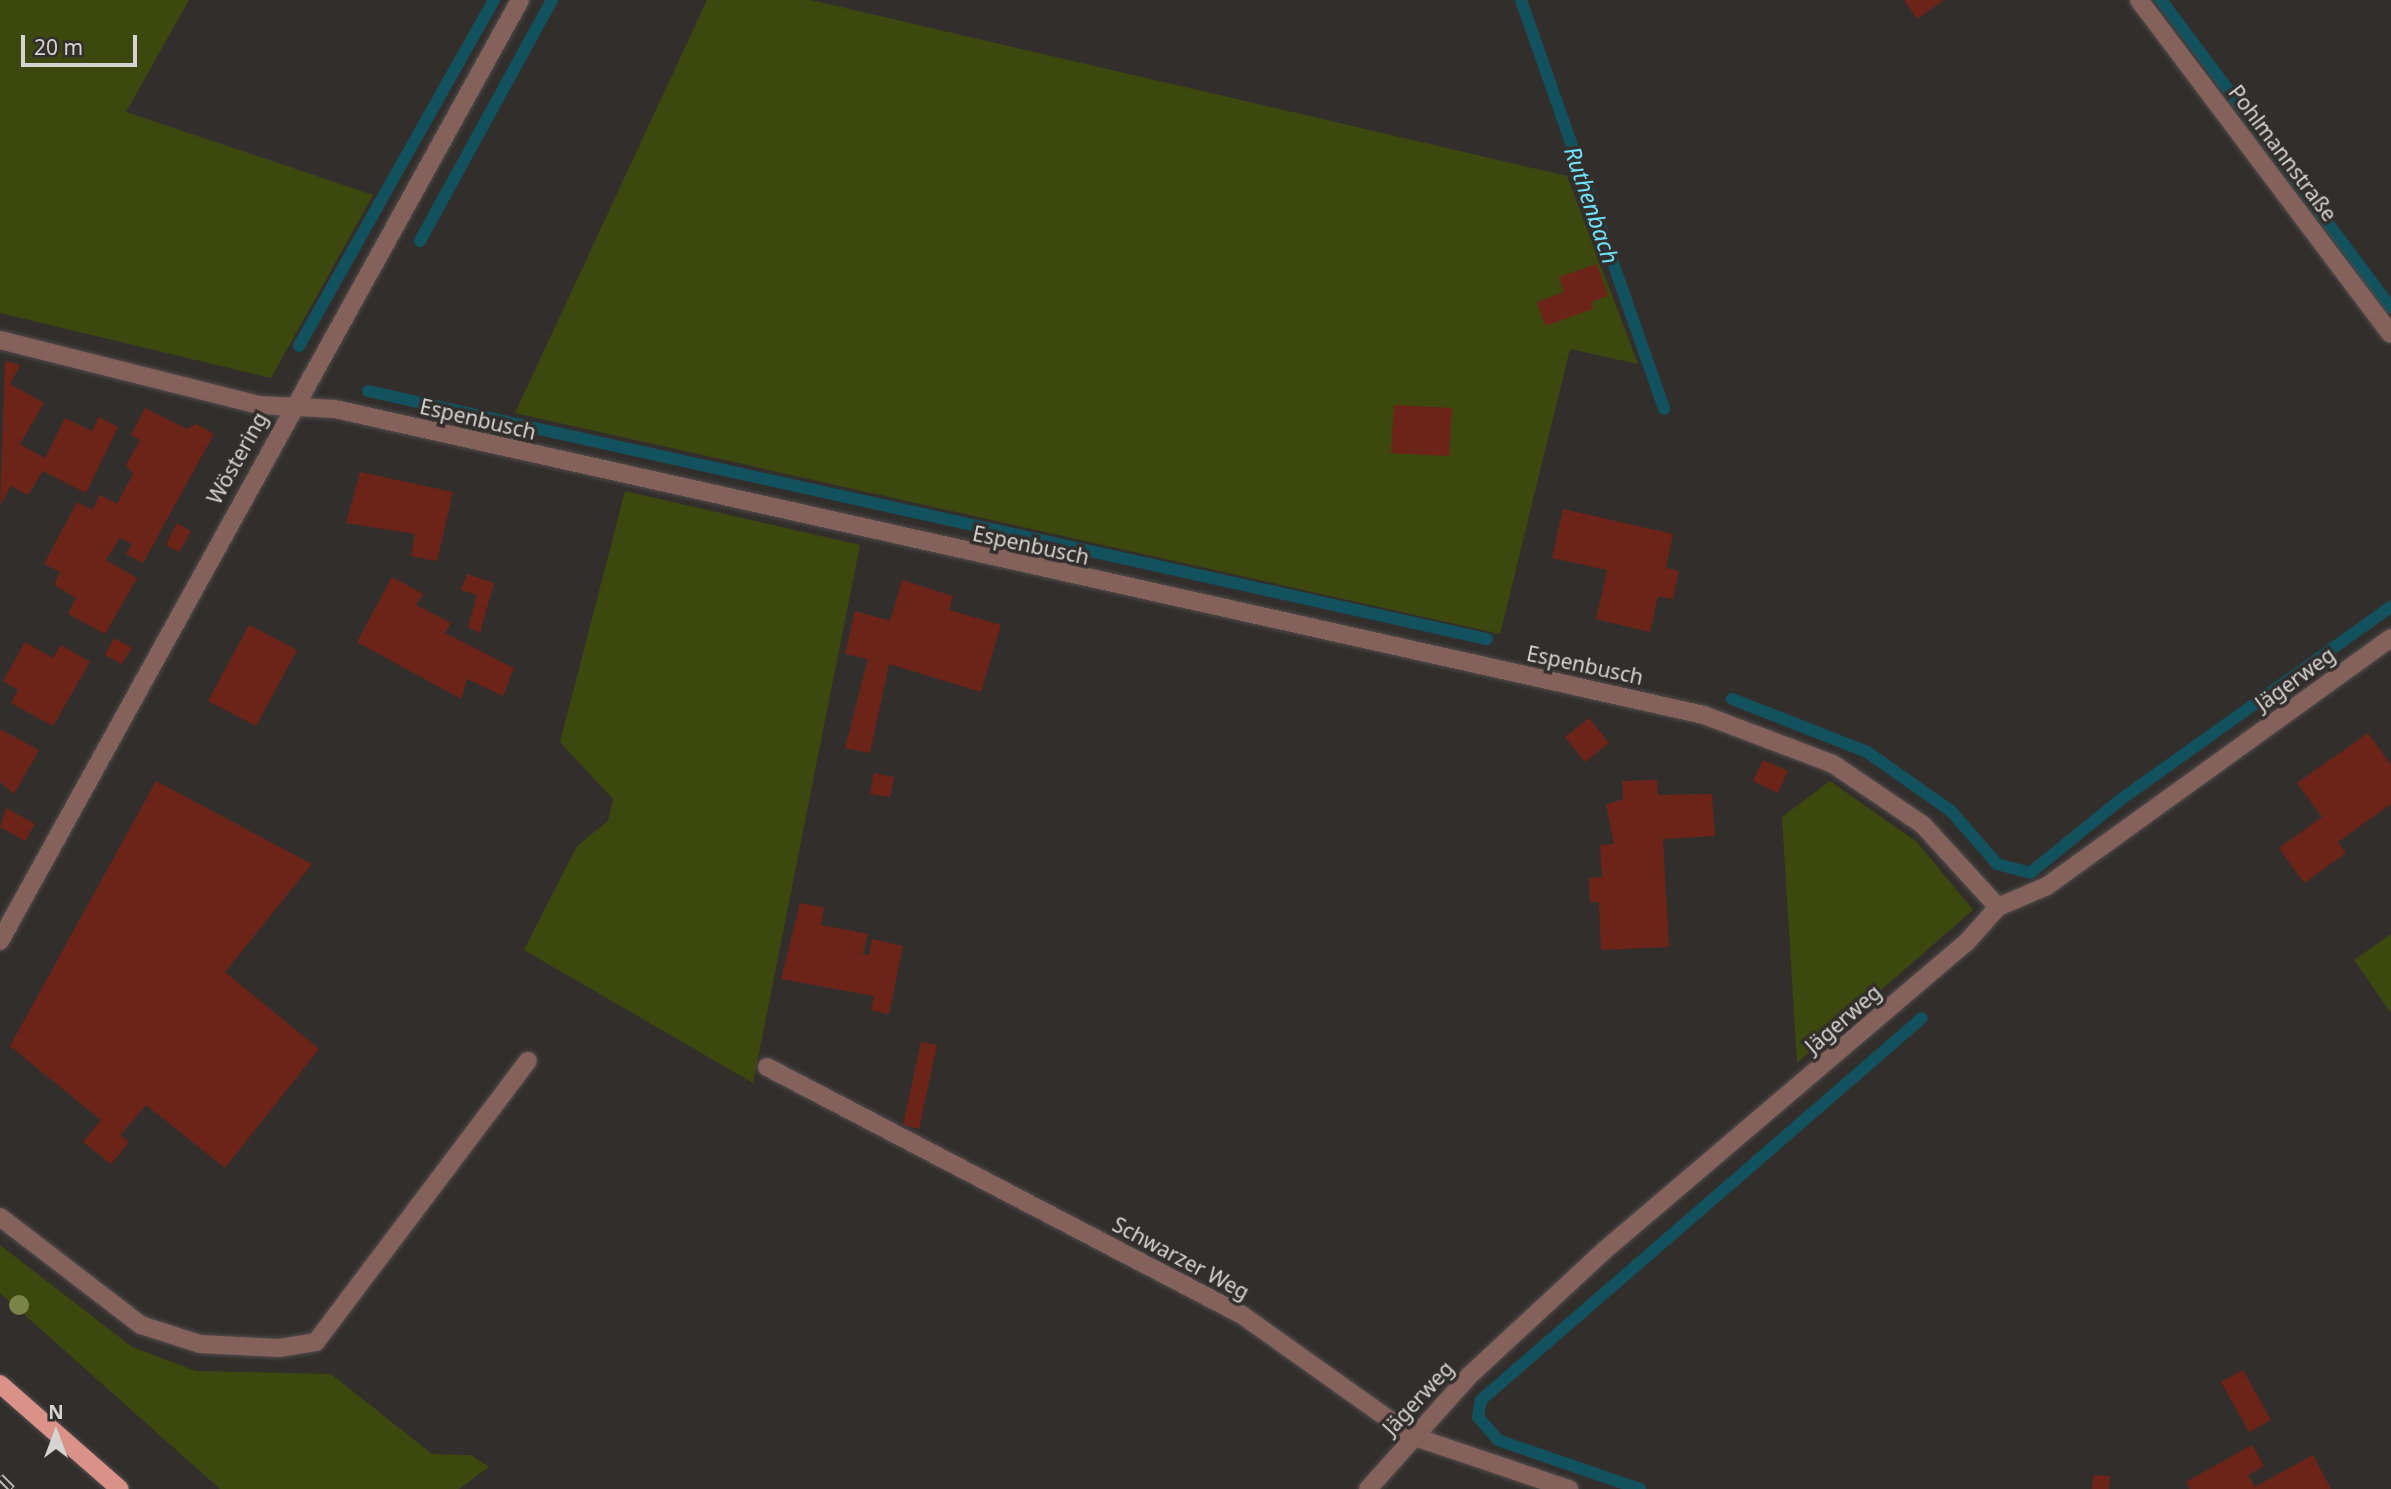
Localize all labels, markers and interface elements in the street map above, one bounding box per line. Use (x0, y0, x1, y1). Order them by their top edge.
scale bar (24, 21, 140, 65)
text: 20 m (34, 33, 83, 61)
street label: Pohlmannstraße (2224, 80, 2342, 226)
water label: Ruthenbach (1559, 143, 1625, 267)
street label: Espenbusch (417, 393, 539, 445)
street label: Wöstering (201, 408, 273, 508)
street label: Espenbusch (970, 520, 1092, 570)
street label: Espenbusch (1524, 640, 1646, 690)
street label: Jägerweg (2250, 642, 2340, 716)
street label: Jägerweg (1800, 979, 1886, 1059)
street label: Schwarzer Weg (1108, 1211, 1254, 1305)
street label: Jägerweg (1377, 1356, 1459, 1440)
north arrow (21, 1398, 91, 1468)
text: N (48, 1399, 64, 1425)

